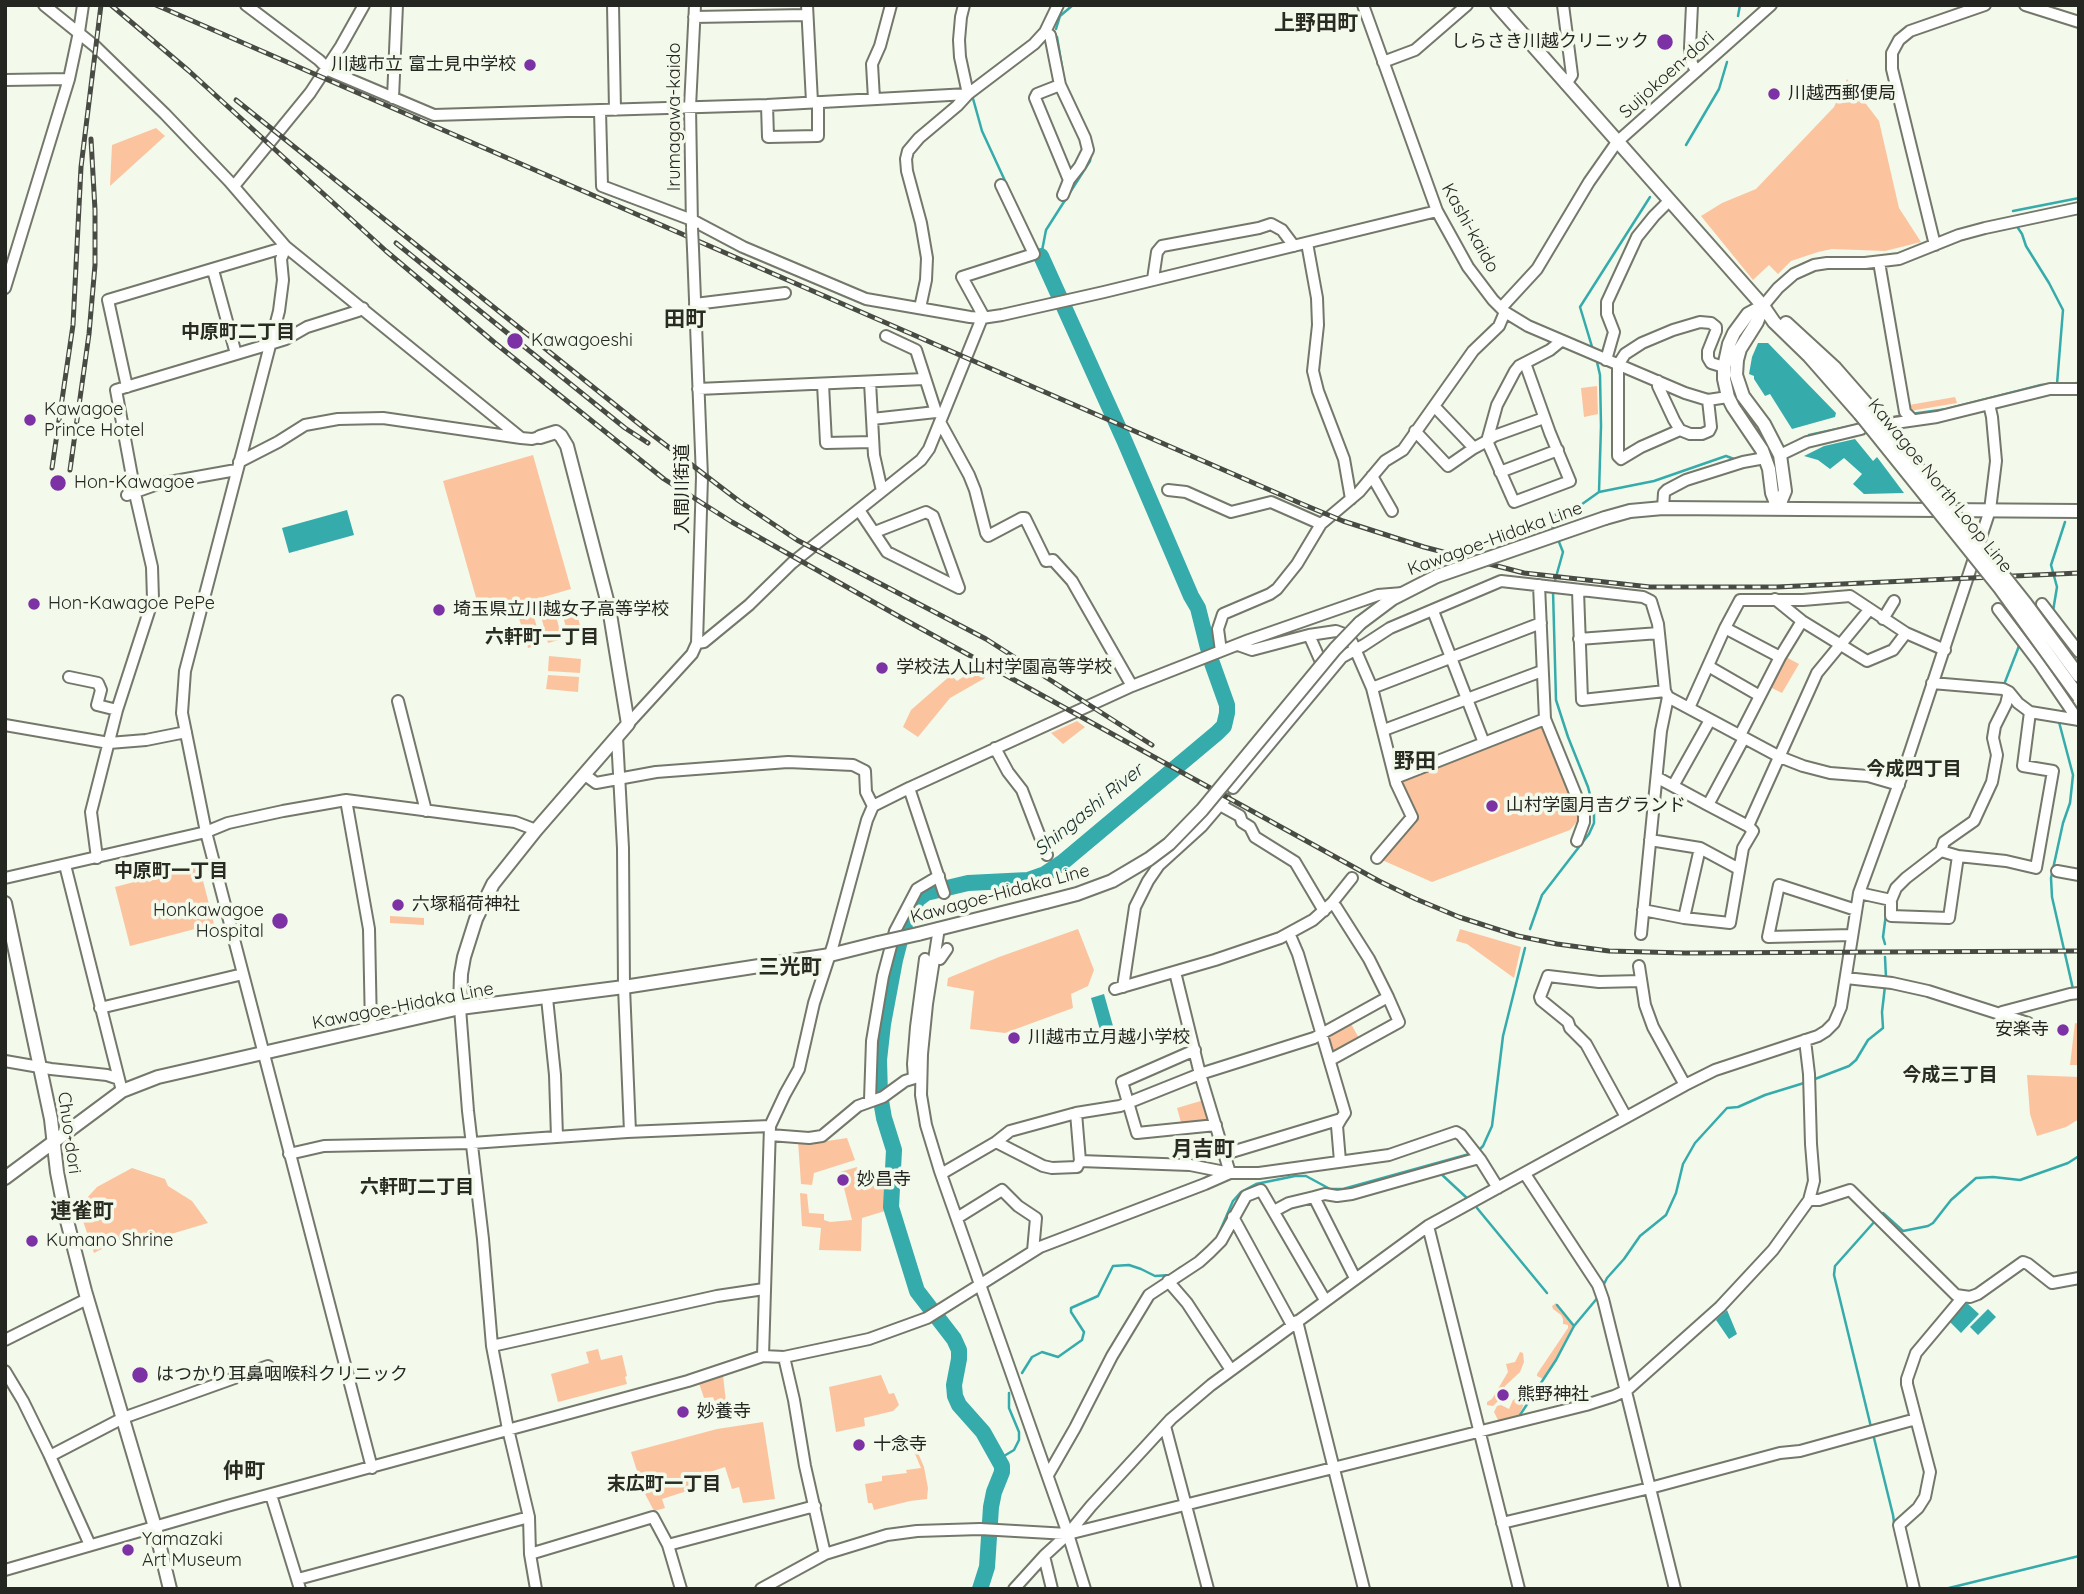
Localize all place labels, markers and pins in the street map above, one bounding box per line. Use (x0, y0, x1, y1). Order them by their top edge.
place label: しらさき川越クリニック (1451, 31, 1649, 53)
marker: しらさき川越クリニック (1655, 32, 1675, 52)
place label: 川越市立 富士見中学校 (331, 54, 516, 76)
marker: 川越市立 富士見中学校 (522, 57, 538, 73)
place label: 川越西郵便局 (1788, 83, 1896, 105)
marker: 川越西郵便局 (1766, 86, 1782, 102)
place label: Kawagoeshi (531, 330, 633, 352)
marker: Kawagoeshi (505, 331, 525, 351)
place label: Kawagoe Prince Hotel (44, 399, 144, 442)
marker: Kawagoe Prince Hotel (22, 412, 38, 428)
place label: Hon-Kawagoe (74, 472, 195, 494)
marker: Hon-Kawagoe (48, 473, 68, 493)
place label: Hon-Kawagoe PePe (48, 593, 215, 615)
marker: Hon-Kawagoe PePe (26, 596, 42, 612)
place label: 埼玉県立川越女子高等学校 (453, 599, 669, 621)
marker: 埼玉県立川越女子高等学校 (431, 602, 447, 618)
place label: 学校法人山村学園高等学校 (896, 657, 1112, 679)
marker: 学校法人山村学園高等学校 (874, 660, 890, 676)
place label: 山村学園月吉グランド (1506, 795, 1686, 817)
marker: 山村学園月吉グランド (1484, 798, 1500, 814)
place label: 六塚稲荷神社 (412, 894, 520, 916)
marker: 六塚稲荷神社 (390, 897, 406, 913)
place label: Honkawagoe Hospital (153, 900, 264, 942)
marker: Honkawagoe Hospital (270, 911, 290, 931)
place label: 安楽寺 (1995, 1019, 2049, 1041)
marker: 安楽寺 (2055, 1022, 2071, 1038)
place label: 川越市立月越小学校 (1028, 1027, 1190, 1049)
marker: 川越市立月越小学校 (1006, 1030, 1022, 1046)
place label: 妙昌寺 (857, 1169, 911, 1191)
marker: 妙昌寺 (835, 1172, 851, 1188)
place label: Kumano Shrine (46, 1230, 173, 1252)
marker: Kumano Shrine (24, 1233, 40, 1249)
place label: はつかり耳鼻咽喉科クリニック (156, 1364, 408, 1386)
marker: はつかり耳鼻咽喉科クリニック (130, 1365, 150, 1385)
place label: 熊野神社 (1517, 1384, 1589, 1406)
marker: 熊野神社 (1495, 1387, 1511, 1403)
place label: 妙養寺 (697, 1401, 751, 1423)
marker: 妙養寺 (675, 1404, 691, 1420)
place label: 十念寺 (873, 1434, 927, 1456)
marker: 十念寺 (851, 1437, 867, 1453)
place label: Yamazaki Art Museum (142, 1529, 242, 1572)
marker: Yamazaki Art Museum (120, 1542, 136, 1558)

